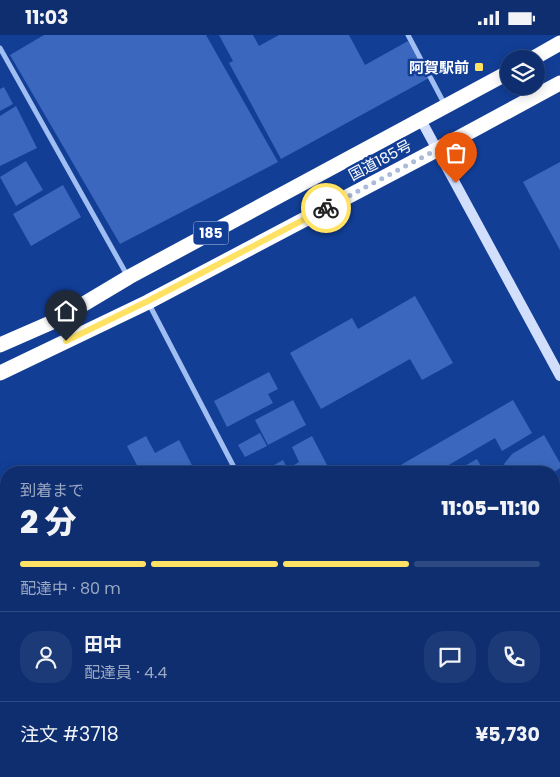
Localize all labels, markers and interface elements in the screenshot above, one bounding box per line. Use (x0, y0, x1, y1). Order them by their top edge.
text: 11:03 (25, 4, 69, 31)
map controls (500, 50, 545, 95)
button: layers (500, 50, 545, 95)
place label: 阿賀駅前 (409, 57, 469, 78)
marker: 阿賀駅前 (473, 61, 485, 73)
pin (435, 132, 477, 183)
street label: 国道185号 (345, 135, 415, 185)
icon: bag (442, 139, 470, 167)
courier (301, 183, 351, 233)
icon: bike (312, 194, 340, 222)
road number: 185 (194, 222, 228, 245)
pin (45, 290, 87, 341)
icon: home (52, 297, 80, 325)
text: 到着まで (20, 479, 84, 502)
text: 11:05–11:10 (441, 495, 540, 522)
text: 2 分 (20, 499, 76, 544)
text: 配達中 · 80 m (20, 577, 121, 600)
button: person (20, 631, 72, 683)
text: 田中 (84, 631, 122, 658)
button: chat (424, 631, 476, 683)
button: phone (488, 631, 540, 683)
text: 配達員 · 4.4 (84, 661, 167, 684)
text: 注文 #3718 (20, 721, 119, 748)
text: ¥5,730 (475, 721, 540, 748)

